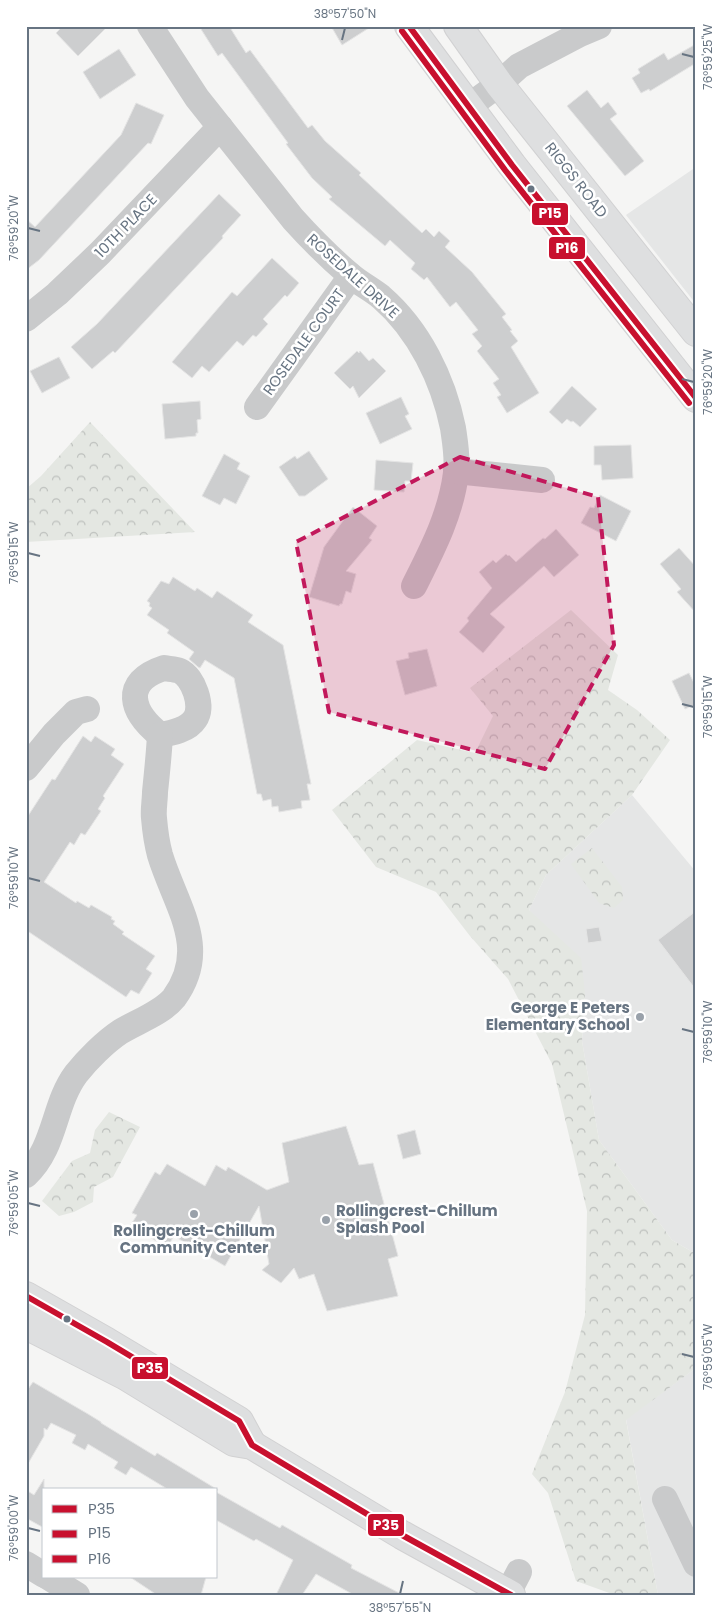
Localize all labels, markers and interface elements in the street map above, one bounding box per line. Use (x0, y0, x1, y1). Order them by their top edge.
text: 38°57'50"N (314, 5, 376, 22)
text: 76°59'25"W (699, 24, 716, 90)
street label: RIGGS ROAD (540, 138, 613, 222)
unlabelled marker (526, 184, 536, 194)
street label: 10TH PLACE (90, 189, 161, 262)
text: 76°59'20"W (5, 195, 22, 261)
line badge: P15 (531, 202, 569, 226)
text: P15 (538, 203, 562, 223)
street label: ROSEDALE DRIVE (303, 228, 404, 323)
line badge: P16 (548, 236, 586, 260)
text: P16 (556, 238, 579, 258)
street label: ROSEDALE COURT (258, 284, 349, 399)
text: 76°59'20"W (699, 349, 716, 415)
text: 76°59'15"W (5, 521, 22, 584)
text: 76°59'15"W (699, 675, 716, 738)
text: 76°59'10"W (5, 846, 22, 909)
place label: George E Peters Elementary School (486, 997, 630, 1035)
text: 76°59'10"W (699, 1000, 716, 1063)
marker: George E Peters Elementary School (634, 1011, 646, 1023)
text: 76°59'05"W (5, 1170, 22, 1236)
place label: Rollingcrest-Chillum Splash Pool (336, 1200, 498, 1238)
marker: Rollingcrest-Chillum Community Center (188, 1208, 200, 1220)
marker: Rollingcrest-Chillum Splash Pool (320, 1214, 332, 1226)
place label: Rollingcrest-Chillum Community Center (113, 1220, 275, 1258)
unlabelled marker (62, 1314, 72, 1324)
text: 76°59'05"W (699, 1324, 716, 1390)
line badge: P35 (131, 1356, 169, 1380)
text: P35 (137, 1358, 163, 1378)
legend (42, 1488, 218, 1578)
text: 76°59'00"W (5, 1495, 22, 1561)
text: P35 (88, 1498, 115, 1519)
line badge: P35 (367, 1513, 405, 1537)
text: P35 (373, 1515, 399, 1535)
text: P15 (88, 1522, 111, 1543)
text: P16 (88, 1548, 111, 1569)
text: 38°57'55"N (369, 1599, 431, 1616)

